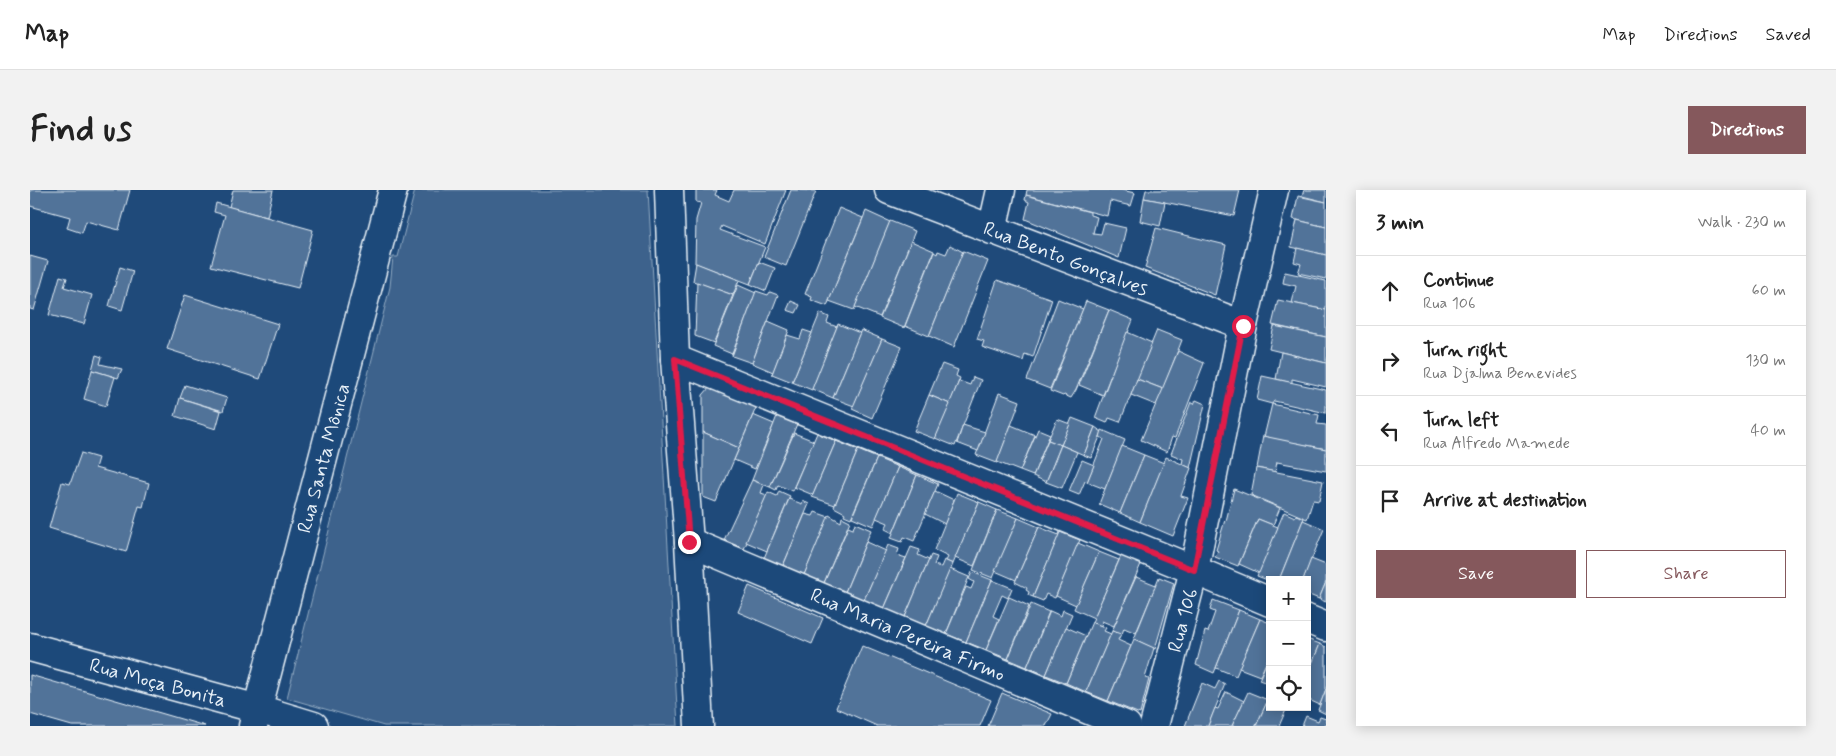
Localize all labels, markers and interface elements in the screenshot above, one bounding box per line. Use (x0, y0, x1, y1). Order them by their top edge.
text: Map (25, 19, 69, 50)
text: Map (1603, 23, 1636, 47)
text: Directions (1664, 23, 1738, 47)
text: Saved (1766, 23, 1811, 47)
button: Directions (1688, 106, 1806, 154)
text: Find us (30, 107, 132, 153)
text: 3 min (1376, 209, 1424, 237)
text: Walk · 230 m (1698, 212, 1786, 233)
street label: Rua Bento Gonçalves (979, 216, 1152, 303)
text: Continue (1423, 268, 1494, 293)
icon: ahead (1376, 277, 1404, 305)
text: 60 m (1752, 280, 1786, 301)
text: Rua 106 (1423, 293, 1476, 314)
route start (1232, 315, 1255, 338)
text: Turn right (1423, 338, 1507, 363)
icon: right (1376, 347, 1404, 375)
text: 130 m (1745, 350, 1786, 371)
text: Rua Djalma Benevides (1423, 363, 1577, 384)
street label: Rua Santa Mônica (291, 380, 357, 536)
text: Turn left (1423, 408, 1499, 433)
icon: left (1376, 417, 1404, 445)
text: 40 m (1750, 420, 1786, 441)
text: Rua Alfredo Mamede (1423, 433, 1570, 454)
icon: arrive (1376, 487, 1404, 515)
text: Arrive at destination (1423, 488, 1587, 513)
route end (678, 531, 701, 554)
button: Save (1376, 550, 1576, 598)
button: Share (1586, 550, 1786, 598)
map controls (1266, 576, 1311, 711)
button: + (1266, 576, 1311, 621)
street label: Rua Maria Pereira Firmo (806, 582, 1009, 689)
street label: Rua 106 (1162, 585, 1205, 656)
button: − (1266, 621, 1311, 666)
street label: Rua Moça Bonita (86, 652, 229, 715)
button: locate (1266, 666, 1311, 711)

